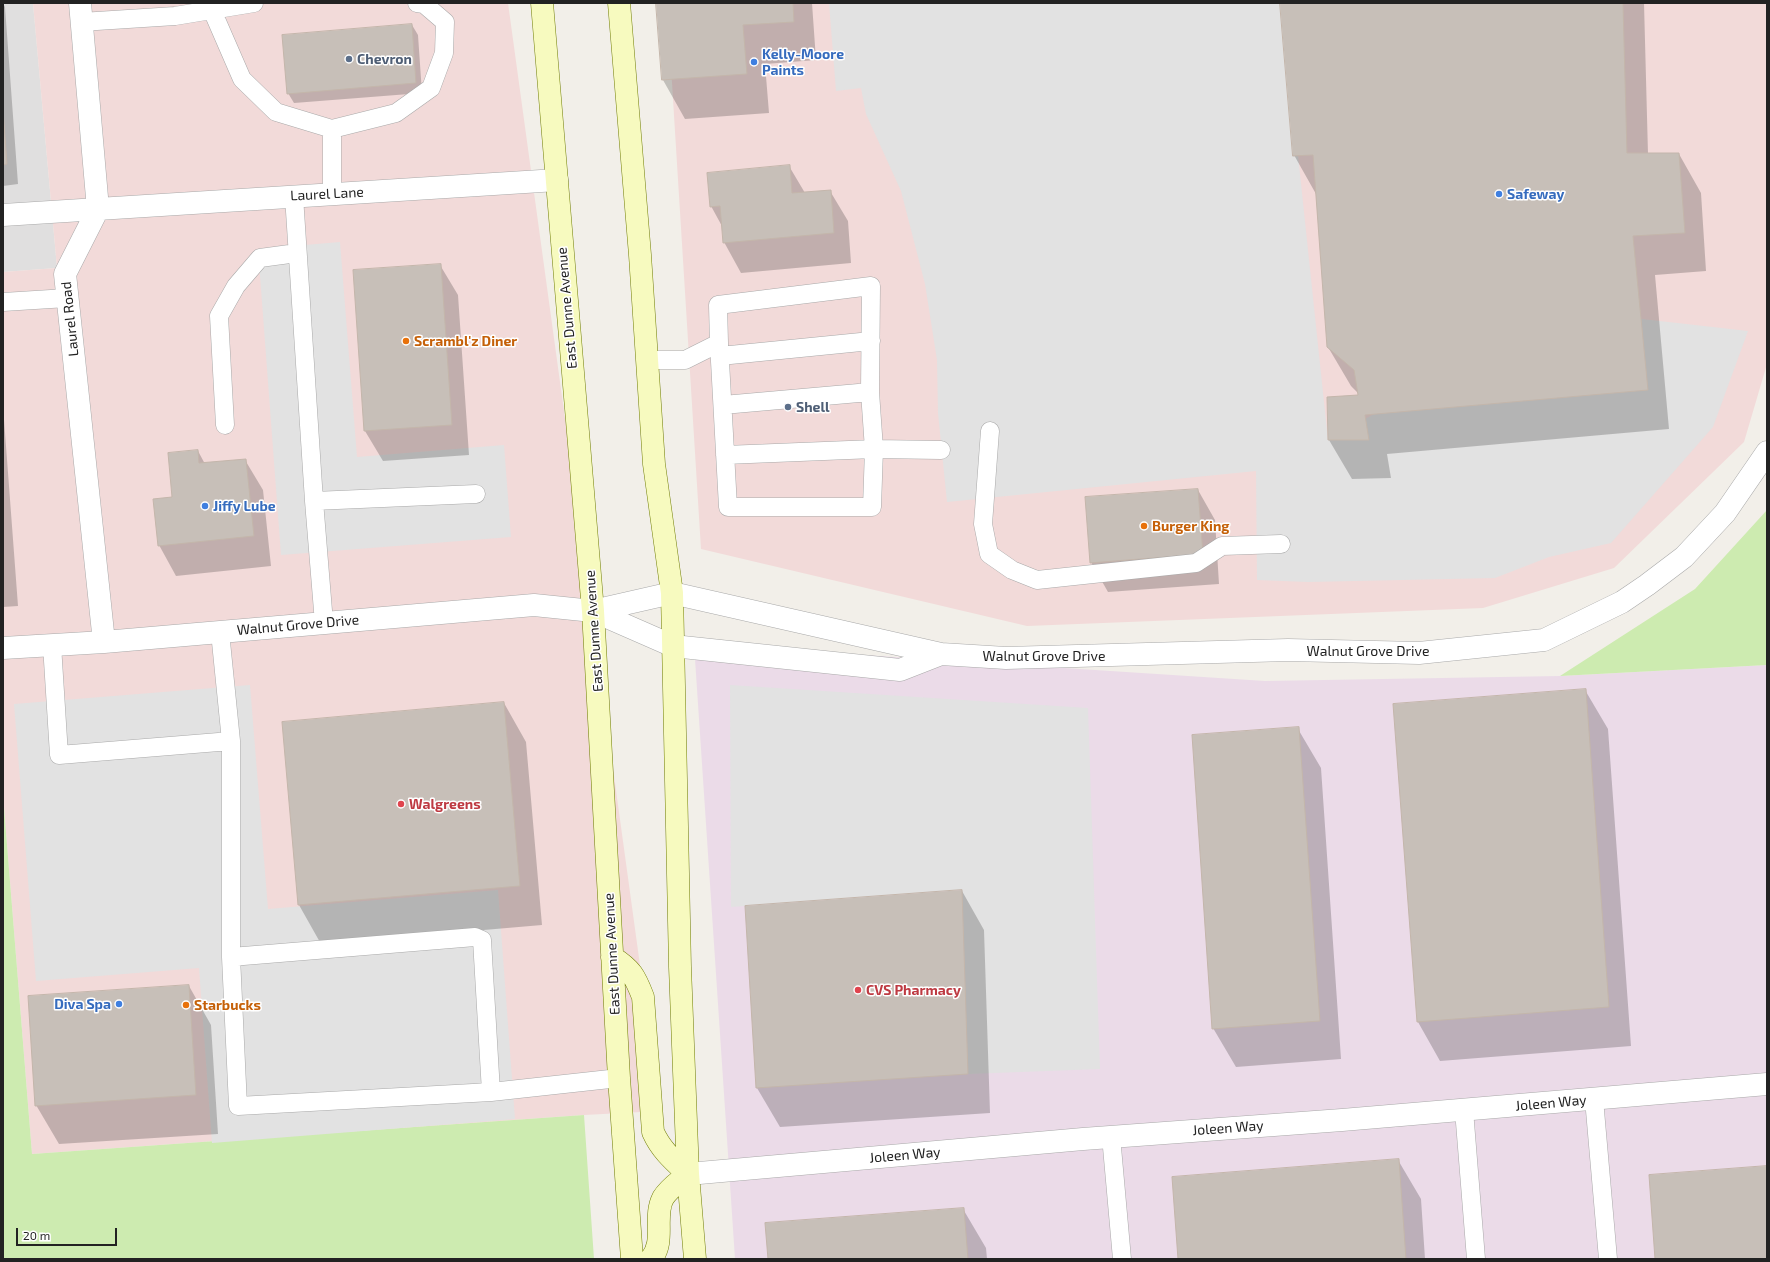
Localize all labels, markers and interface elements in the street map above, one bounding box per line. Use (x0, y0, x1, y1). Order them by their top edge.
place label: Kelly-Moore Paints (762, 46, 844, 78)
place label: Chevron (357, 51, 412, 67)
marker: Chevron (344, 54, 354, 64)
marker: Kelly-Moore Paints (749, 57, 759, 67)
street label: Laurel Lane (290, 184, 364, 204)
place label: Safeway (1507, 186, 1564, 202)
marker: Safeway (1494, 189, 1504, 199)
street label: East Dunne Avenue (553, 246, 581, 370)
street label: Laurel Road (58, 281, 82, 357)
place label: Scrambl'z Diner (414, 333, 517, 349)
marker: Scrambl'z Diner (401, 336, 411, 346)
place label: Shell (796, 399, 830, 415)
marker: Shell (783, 402, 793, 412)
place label: Jiffy Lube (213, 498, 276, 514)
marker: Jiffy Lube (200, 501, 210, 511)
place label: Burger King (1152, 518, 1229, 534)
marker: Burger King (1139, 521, 1149, 531)
street label: East Dunne Avenue (581, 569, 607, 693)
street label: Walnut Grove Drive (236, 611, 360, 639)
street label: Walnut Grove Drive (1307, 643, 1429, 659)
street label: Walnut Grove Drive (983, 648, 1105, 664)
place label: Walgreens (409, 796, 481, 812)
marker: Walgreens (396, 799, 406, 809)
street label: East Dunne Avenue (600, 893, 624, 1015)
place label: CVS Pharmacy (866, 982, 961, 998)
marker: CVS Pharmacy (853, 985, 863, 995)
place label: Diva Spa (54, 996, 111, 1012)
place label: Starbucks (194, 997, 261, 1013)
marker: Diva Spa (114, 999, 124, 1009)
marker: Starbucks (181, 1000, 191, 1010)
street label: Joleen Way (1515, 1092, 1587, 1114)
street label: Joleen Way (1192, 1117, 1264, 1139)
street label: Joleen Way (869, 1144, 941, 1166)
scale bar (18, 1220, 119, 1246)
text: 20 m (23, 1228, 50, 1242)

